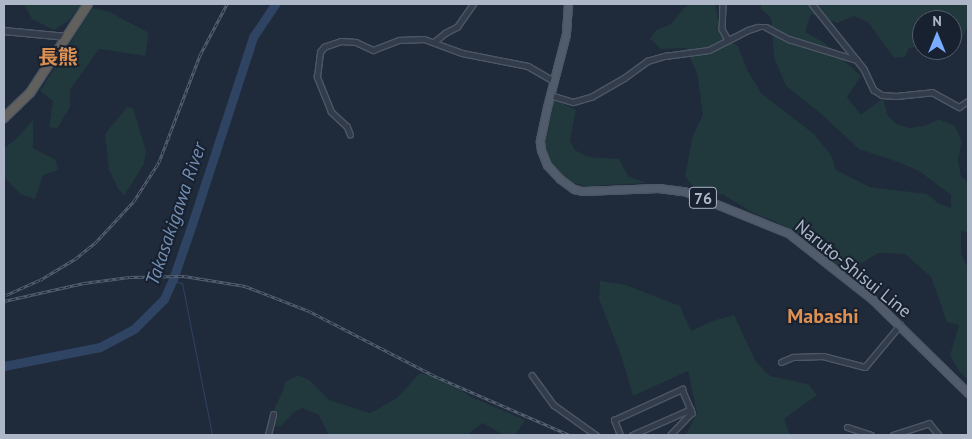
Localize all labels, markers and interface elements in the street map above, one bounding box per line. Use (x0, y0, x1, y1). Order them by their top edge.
north arrow (912, 10, 962, 60)
text: N (932, 12, 942, 30)
district label: 長熊 (38, 45, 78, 69)
water label: Takasakigawa River (141, 140, 211, 288)
road number: 76 (688, 184, 718, 212)
street label: Naruto-Shisui Line (791, 216, 915, 322)
district label: Mabashi (787, 304, 859, 328)

